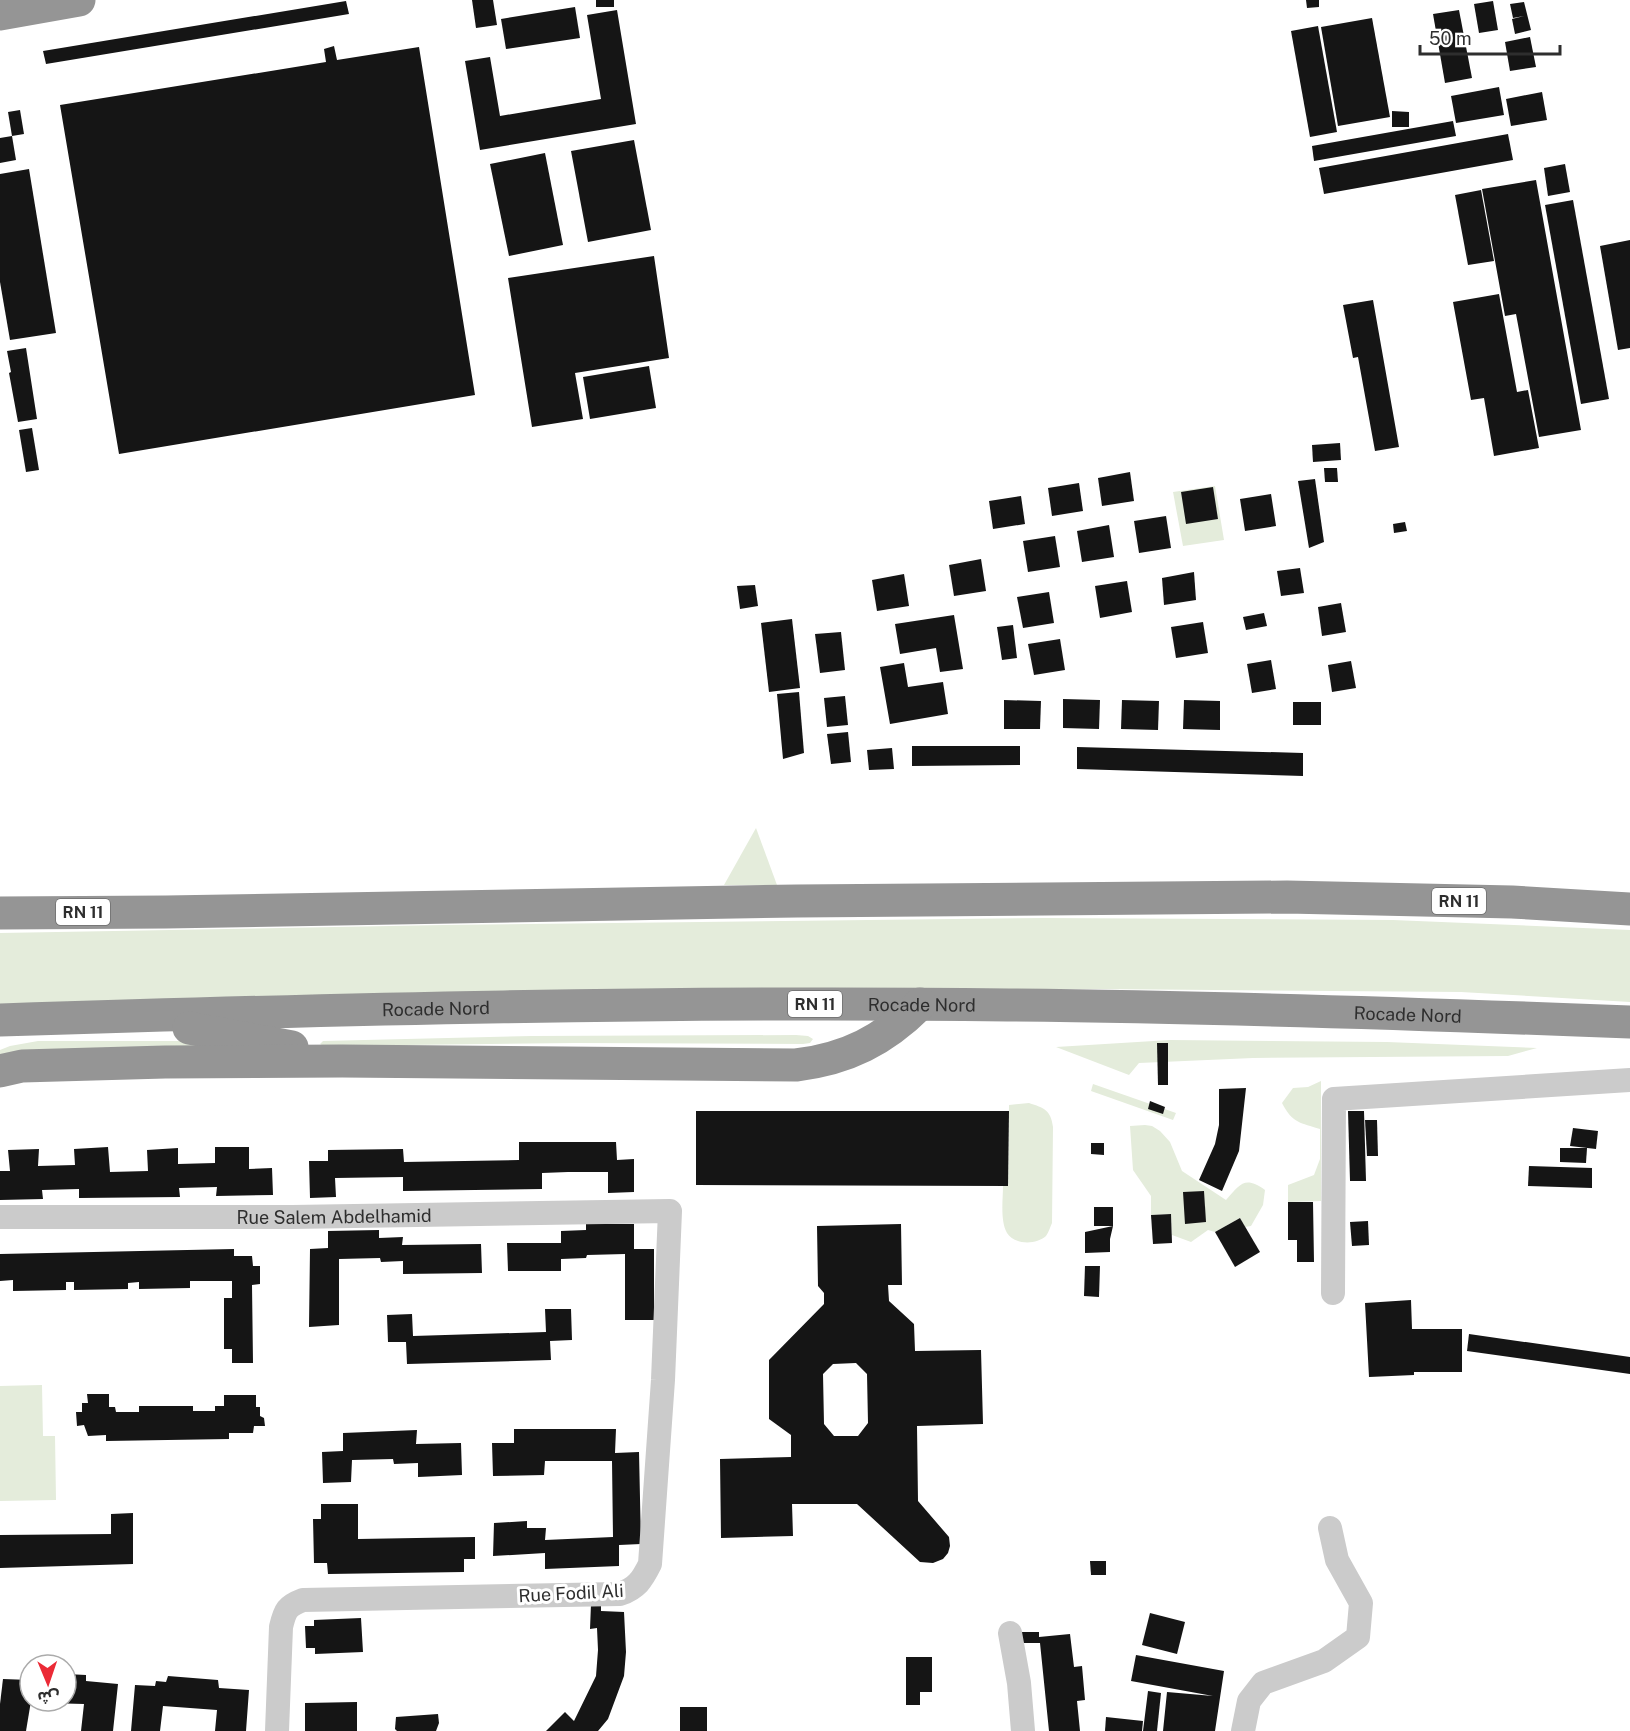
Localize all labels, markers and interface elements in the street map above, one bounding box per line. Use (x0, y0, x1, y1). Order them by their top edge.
scale bar (1420, 18, 1560, 56)
text: 50 m (1429, 28, 1472, 49)
road number: RN 11 (1432, 888, 1486, 914)
road number: RN 11 (56, 899, 110, 925)
road number: RN 11 (788, 991, 842, 1017)
street label: Rocade Nord (868, 994, 976, 1015)
street label: Rocade Nord (382, 997, 490, 1020)
street label: Rocade Nord (1353, 1002, 1462, 1026)
street label: Rue Salem Abdelhamid (236, 1204, 432, 1228)
street label: Rue Fodil Ali (518, 1580, 624, 1606)
north arrow (18, 1653, 78, 1713)
text: ش (37, 1688, 60, 1707)

